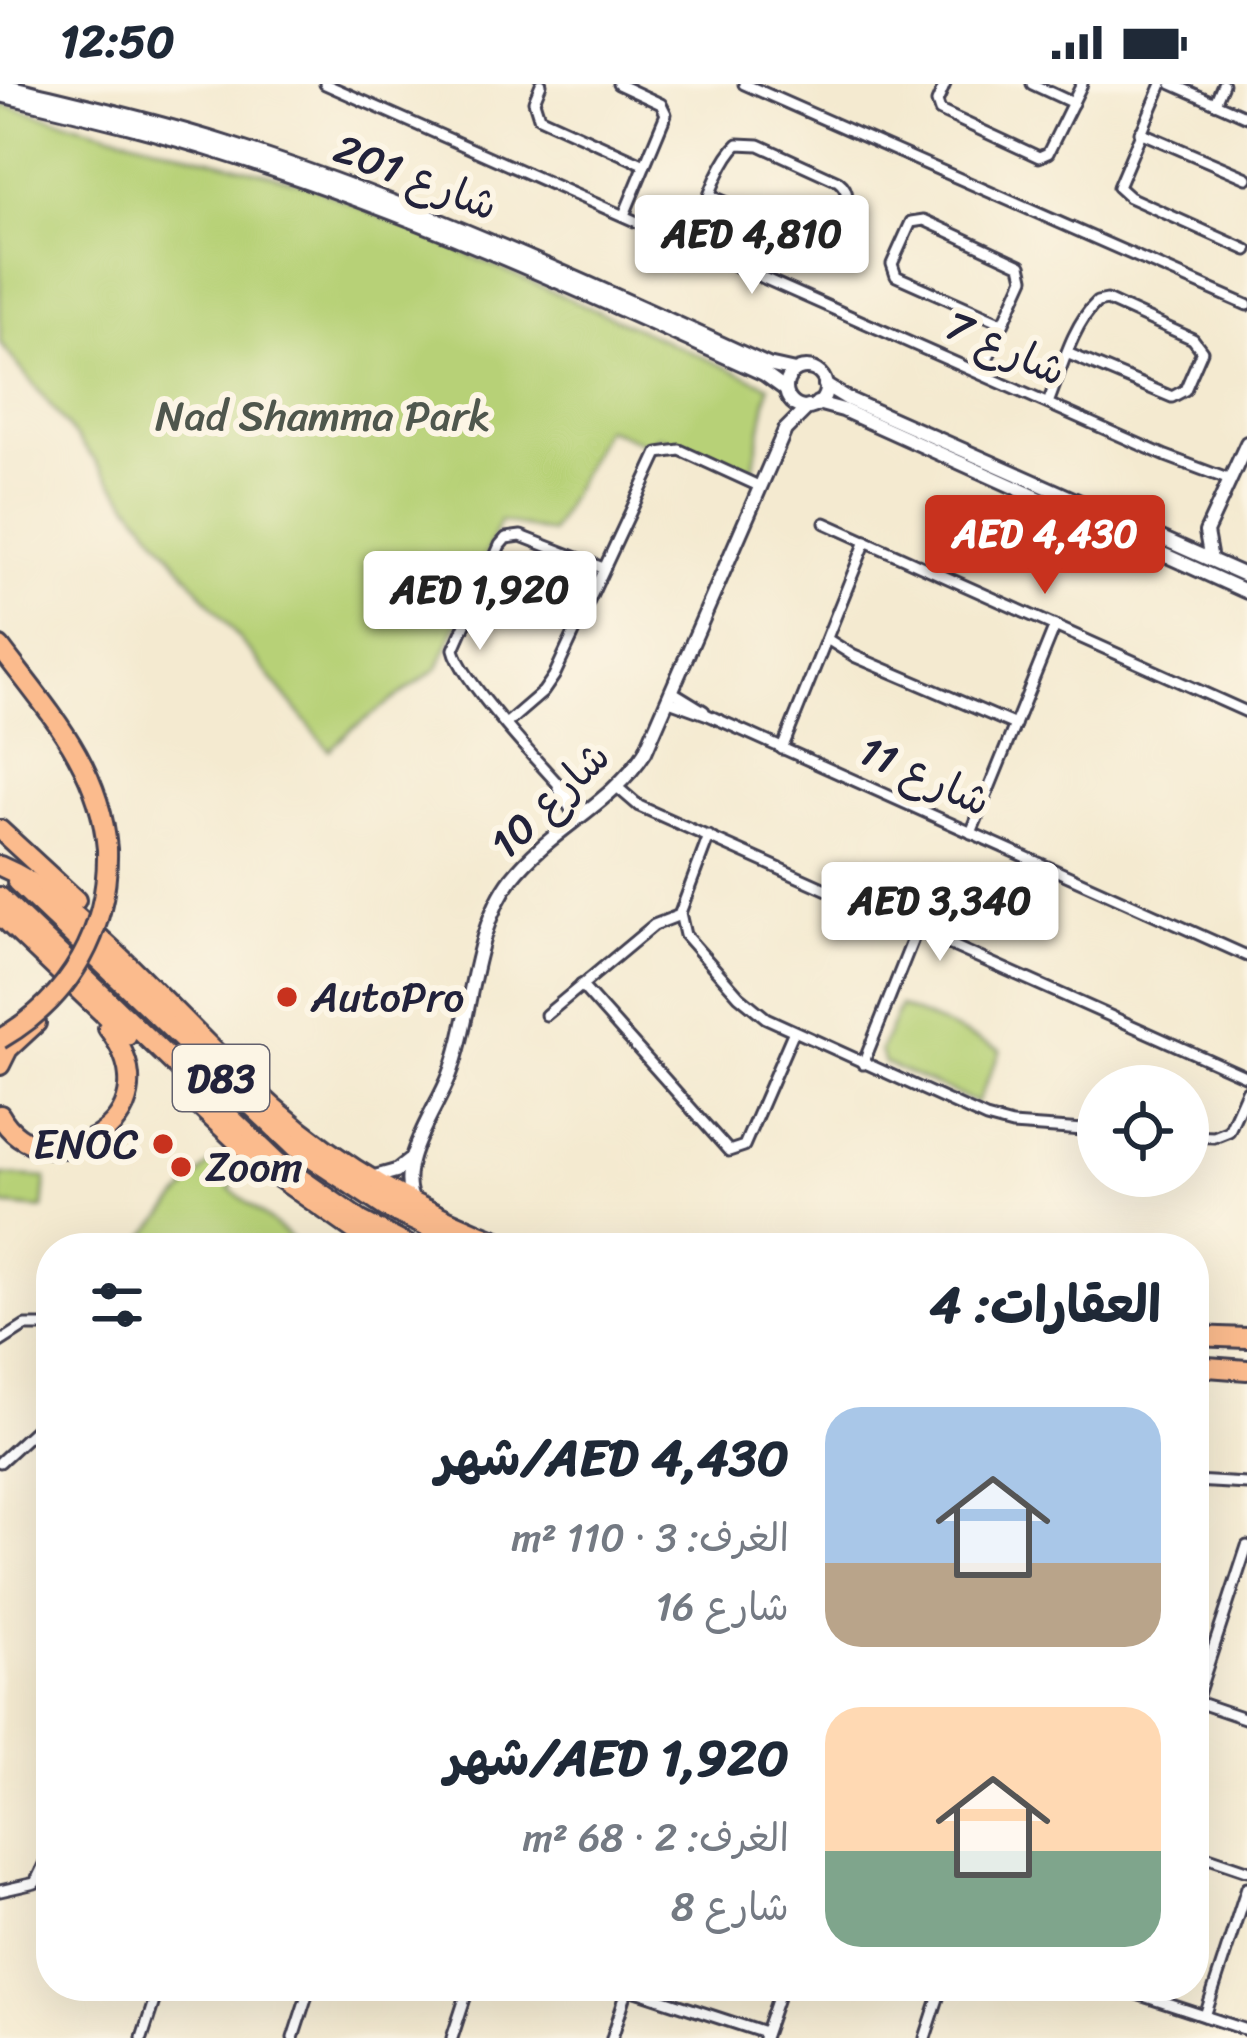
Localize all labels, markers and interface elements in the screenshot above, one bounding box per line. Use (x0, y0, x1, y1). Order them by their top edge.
text: 12:50 (60, 2, 175, 82)
street label: شارع 201 (323, 112, 509, 242)
pin: AED 4,810 (615, 195, 889, 297)
text: AED 4,810 (662, 199, 842, 268)
street label: شارع 7 (933, 289, 1079, 407)
park label: Nad Shamma Park (155, 379, 491, 453)
pin: AED 4,430 (908, 495, 1182, 597)
text: AED 4,430 (952, 499, 1138, 568)
pin: AED 1,920 (343, 551, 617, 653)
text: AED 1,920 (390, 555, 570, 624)
street label: شارع 11 (847, 714, 1003, 838)
street label: شارع 10 (472, 723, 628, 877)
pin: AED 3,340 (803, 862, 1077, 964)
text: AED 3,340 (848, 866, 1032, 935)
place label: AutoPro (310, 960, 464, 1034)
marker: AutoPro (274, 984, 300, 1010)
road number: D83 (173, 1045, 269, 1111)
map controls (1077, 1065, 1209, 1197)
button: locate (1077, 1065, 1209, 1197)
place label: ENOC (33, 1107, 139, 1181)
place label: Zoom (205, 1130, 303, 1204)
marker: ENOC (150, 1131, 176, 1157)
marker: Zoom (168, 1154, 194, 1180)
text: العقارات: 4 (930, 1260, 1161, 1350)
icon: filters (84, 1272, 150, 1338)
text: AED 4,430/شهر (436, 1413, 789, 1503)
icon: home (921, 1455, 1065, 1599)
text: الغرف: 3 · 110 m² (511, 1503, 789, 1572)
text: شارع 16 (656, 1572, 789, 1641)
text: AED 1,920/شهر (445, 1713, 789, 1803)
icon: home (921, 1755, 1065, 1899)
text: الغرف: 2 · 68 m² (523, 1803, 789, 1872)
text: شارع 8 (671, 1872, 789, 1941)

